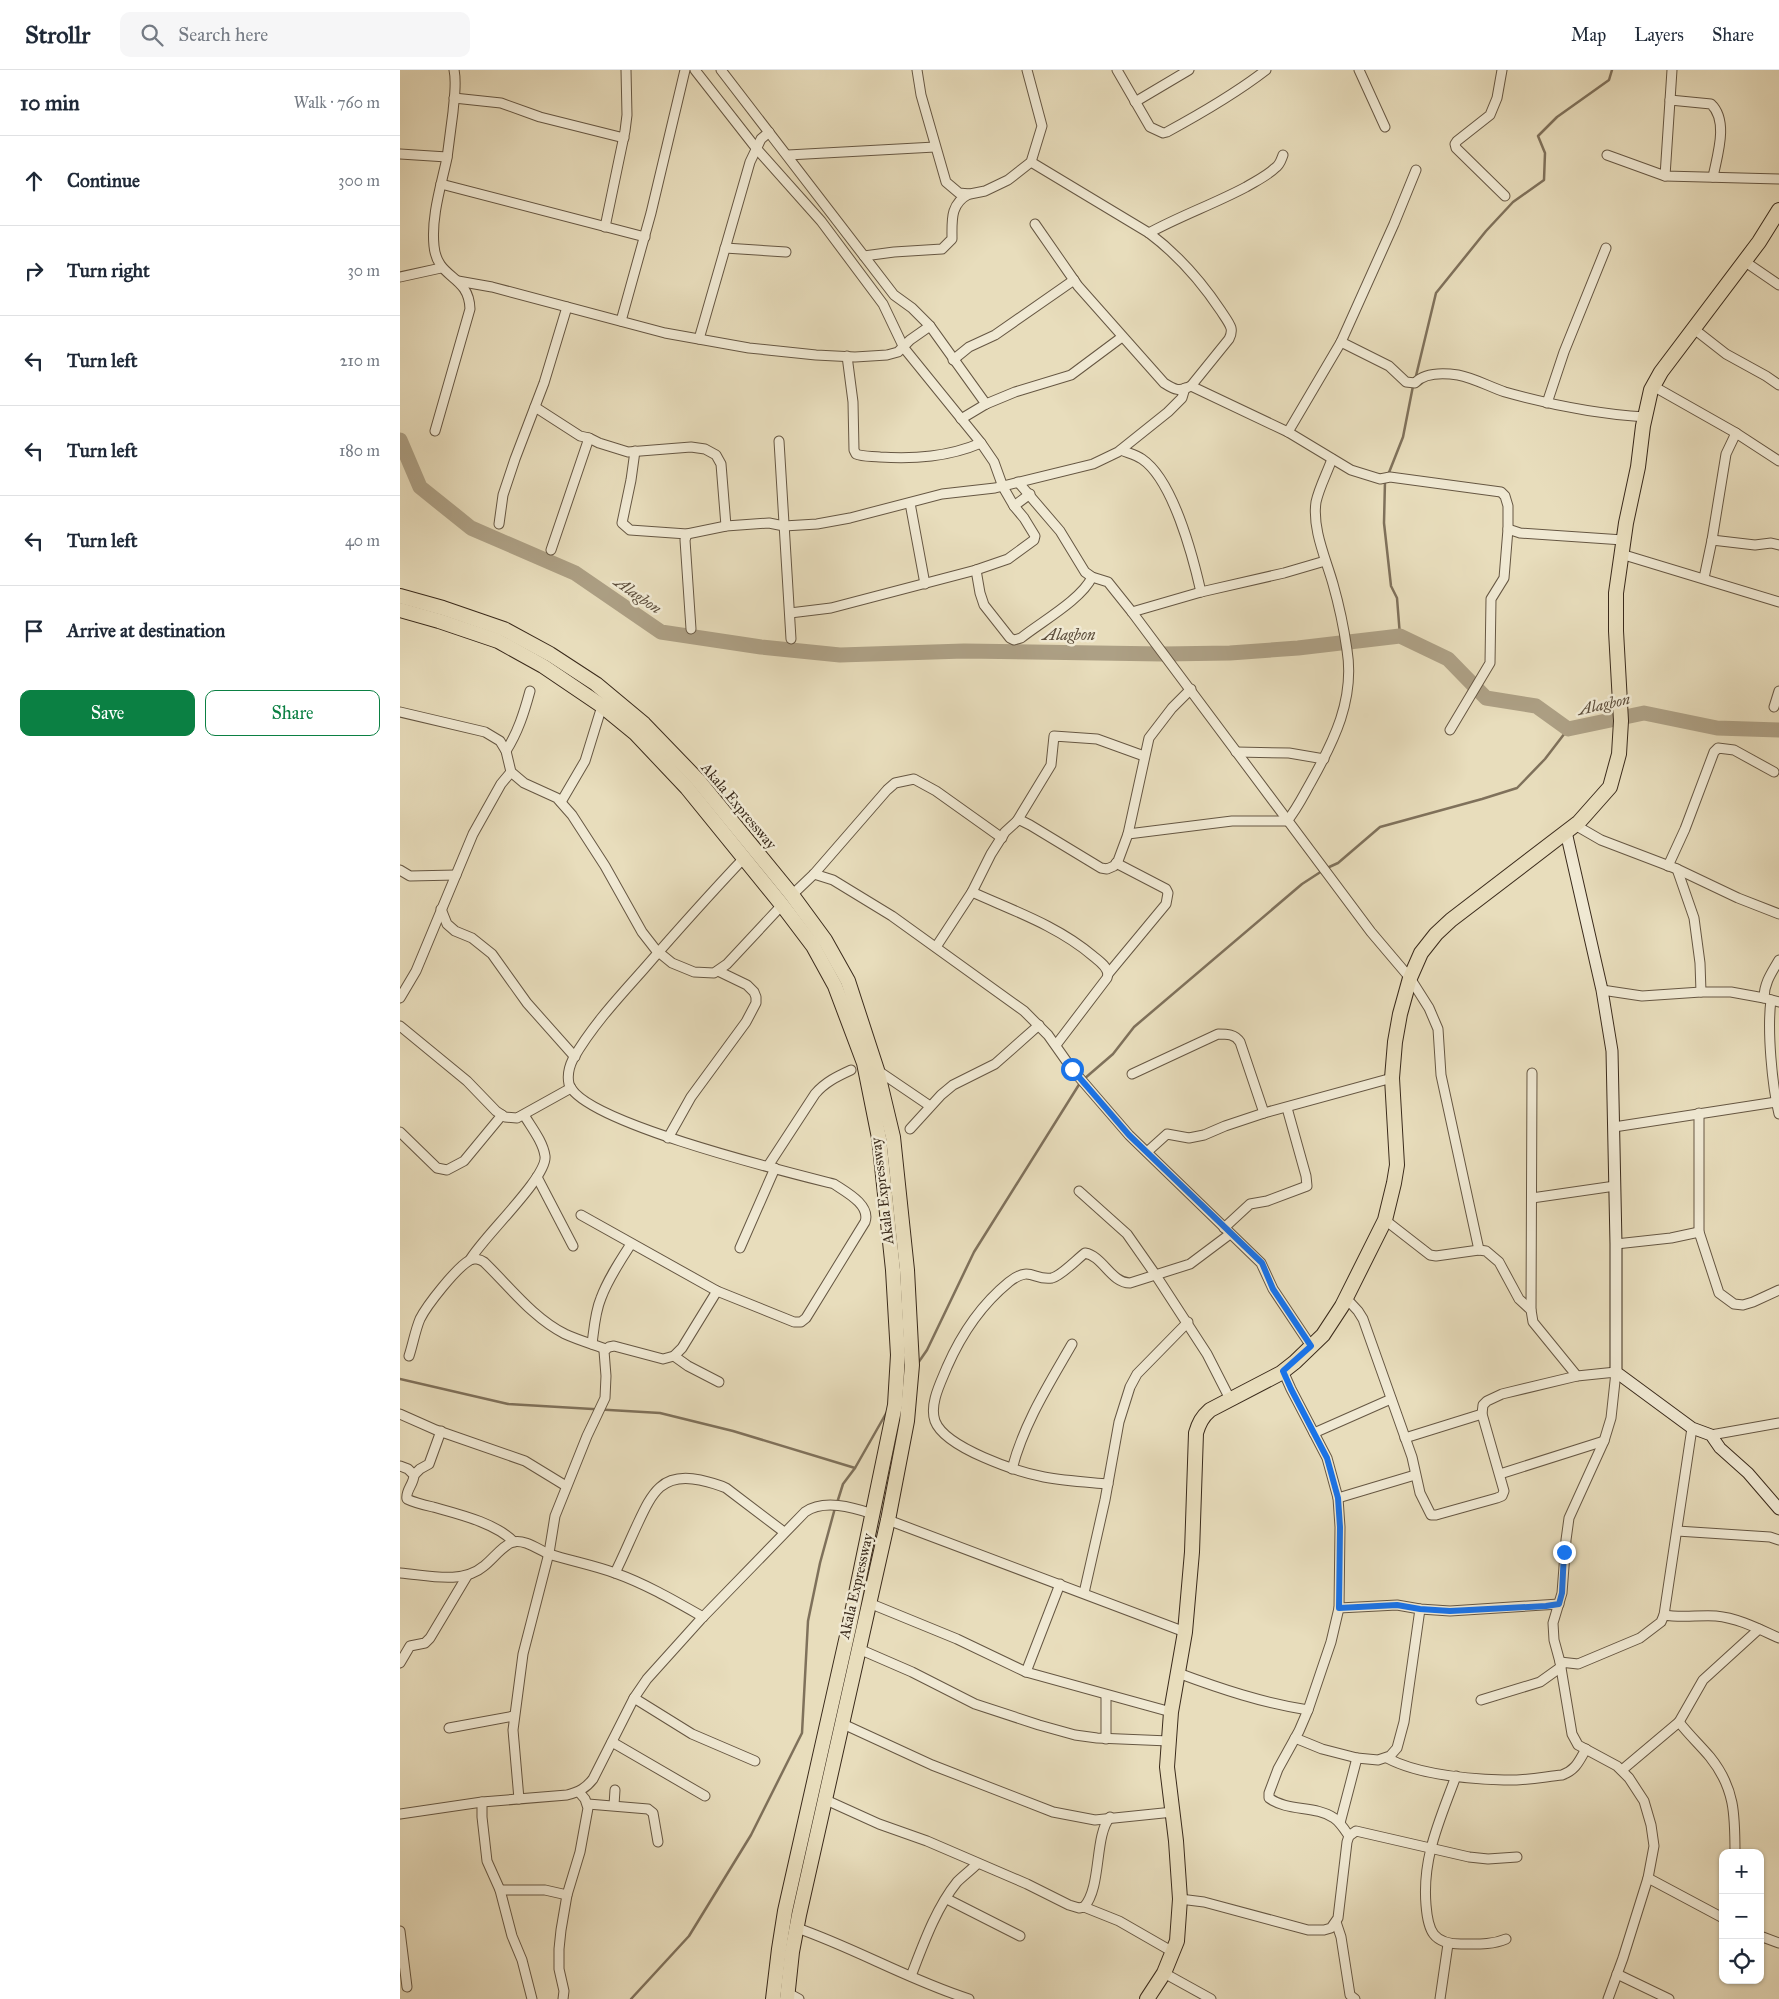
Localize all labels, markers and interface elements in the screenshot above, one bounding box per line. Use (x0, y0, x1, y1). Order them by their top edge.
search box (120, 12, 470, 57)
text: Strollr (25, 20, 90, 50)
icon: search (138, 21, 166, 49)
text: Search here (178, 23, 268, 46)
text: Map (1571, 24, 1606, 46)
text: Layers (1634, 24, 1684, 46)
text: Share (1712, 24, 1754, 46)
text: 10 min (20, 90, 80, 116)
text: Walk · 760 m (294, 93, 380, 112)
icon: ahead (20, 167, 48, 195)
text: Continue (67, 169, 140, 192)
text: 300 m (338, 171, 380, 190)
icon: right (20, 257, 48, 285)
text: Turn right (67, 259, 150, 282)
text: 30 m (347, 261, 380, 280)
icon: left (20, 347, 48, 375)
text: Turn left (67, 349, 137, 372)
text: 210 m (340, 351, 380, 370)
icon: left (20, 437, 48, 465)
text: Turn left (67, 439, 137, 462)
text: 180 m (339, 441, 380, 460)
icon: left (20, 527, 48, 555)
text: Turn left (67, 529, 137, 552)
text: 40 m (345, 531, 380, 550)
water label: Alagbon (609, 571, 666, 618)
icon: arrive (20, 617, 48, 645)
text: Arrive at destination (67, 619, 225, 642)
water label: Alagbon (1041, 625, 1096, 644)
water label: Alagbon (1574, 689, 1632, 719)
button: Save (20, 690, 195, 736)
button: Share (205, 690, 380, 736)
street label: Akala Expressway (697, 758, 781, 854)
route start (1061, 1058, 1084, 1081)
street label: Akala Expressway (866, 1136, 898, 1246)
street label: Akala Expressway (835, 1531, 877, 1641)
route end (1553, 1541, 1576, 1564)
map controls (1719, 1849, 1764, 1984)
button: + (1719, 1849, 1764, 1894)
button: − (1719, 1894, 1764, 1939)
button: locate (1719, 1939, 1764, 1984)

